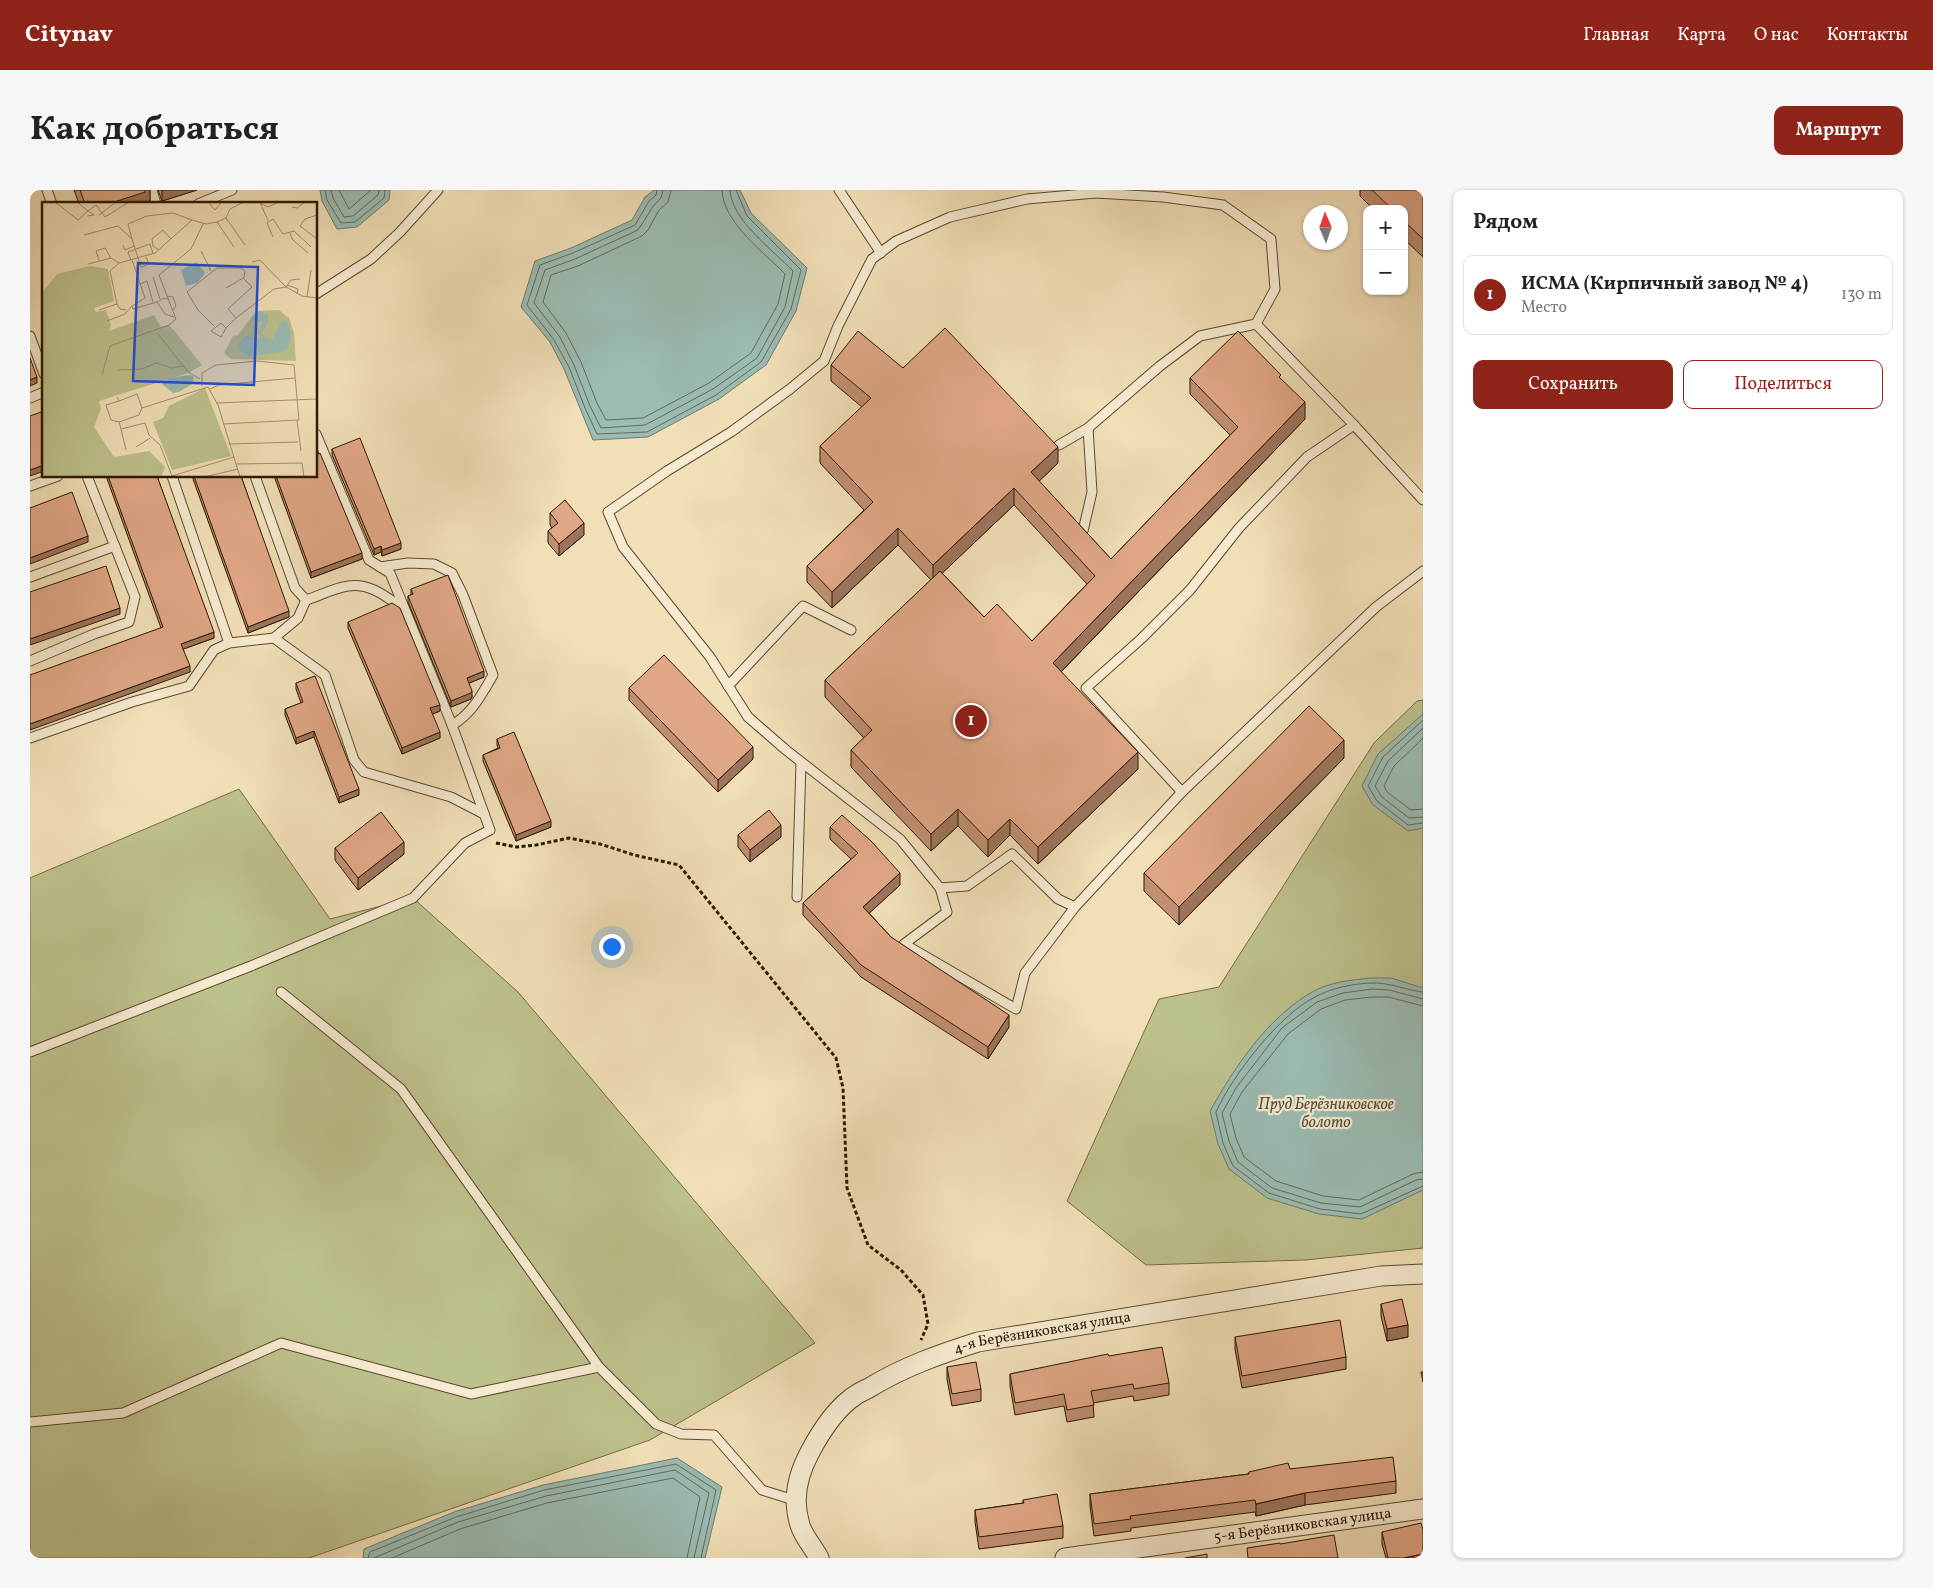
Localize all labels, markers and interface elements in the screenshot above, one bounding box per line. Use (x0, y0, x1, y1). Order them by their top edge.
text: Citynav (25, 18, 113, 52)
text: Главная (1583, 23, 1649, 48)
text: Карта (1677, 23, 1726, 48)
text: О нас (1754, 23, 1799, 48)
text: Контакты (1827, 23, 1908, 48)
text: Как добраться (30, 106, 279, 154)
button: Маршрут (1774, 106, 1903, 155)
inset map (42, 202, 318, 478)
north arrow (1303, 205, 1348, 250)
map controls (1363, 205, 1408, 295)
button: + (1363, 205, 1408, 250)
text: Рядом (1473, 208, 1538, 237)
button: − (1363, 250, 1408, 295)
text: ИСМА (Кирпичный завод № 4) (1521, 271, 1808, 297)
text: 1 (1487, 284, 1493, 306)
text: 130 m (1841, 284, 1882, 306)
text: Место (1521, 297, 1567, 319)
button: Сохранить (1473, 360, 1673, 409)
button: Поделиться (1683, 360, 1883, 409)
pin: 1 (955, 702, 987, 740)
your location (599, 934, 625, 960)
water label: Пруд Берёзниковское болото (1258, 1094, 1394, 1134)
street label: 4-я Берёзниковская улица (951, 1307, 1132, 1360)
street label: 5-я Берёзниковская улица (1213, 1503, 1393, 1548)

